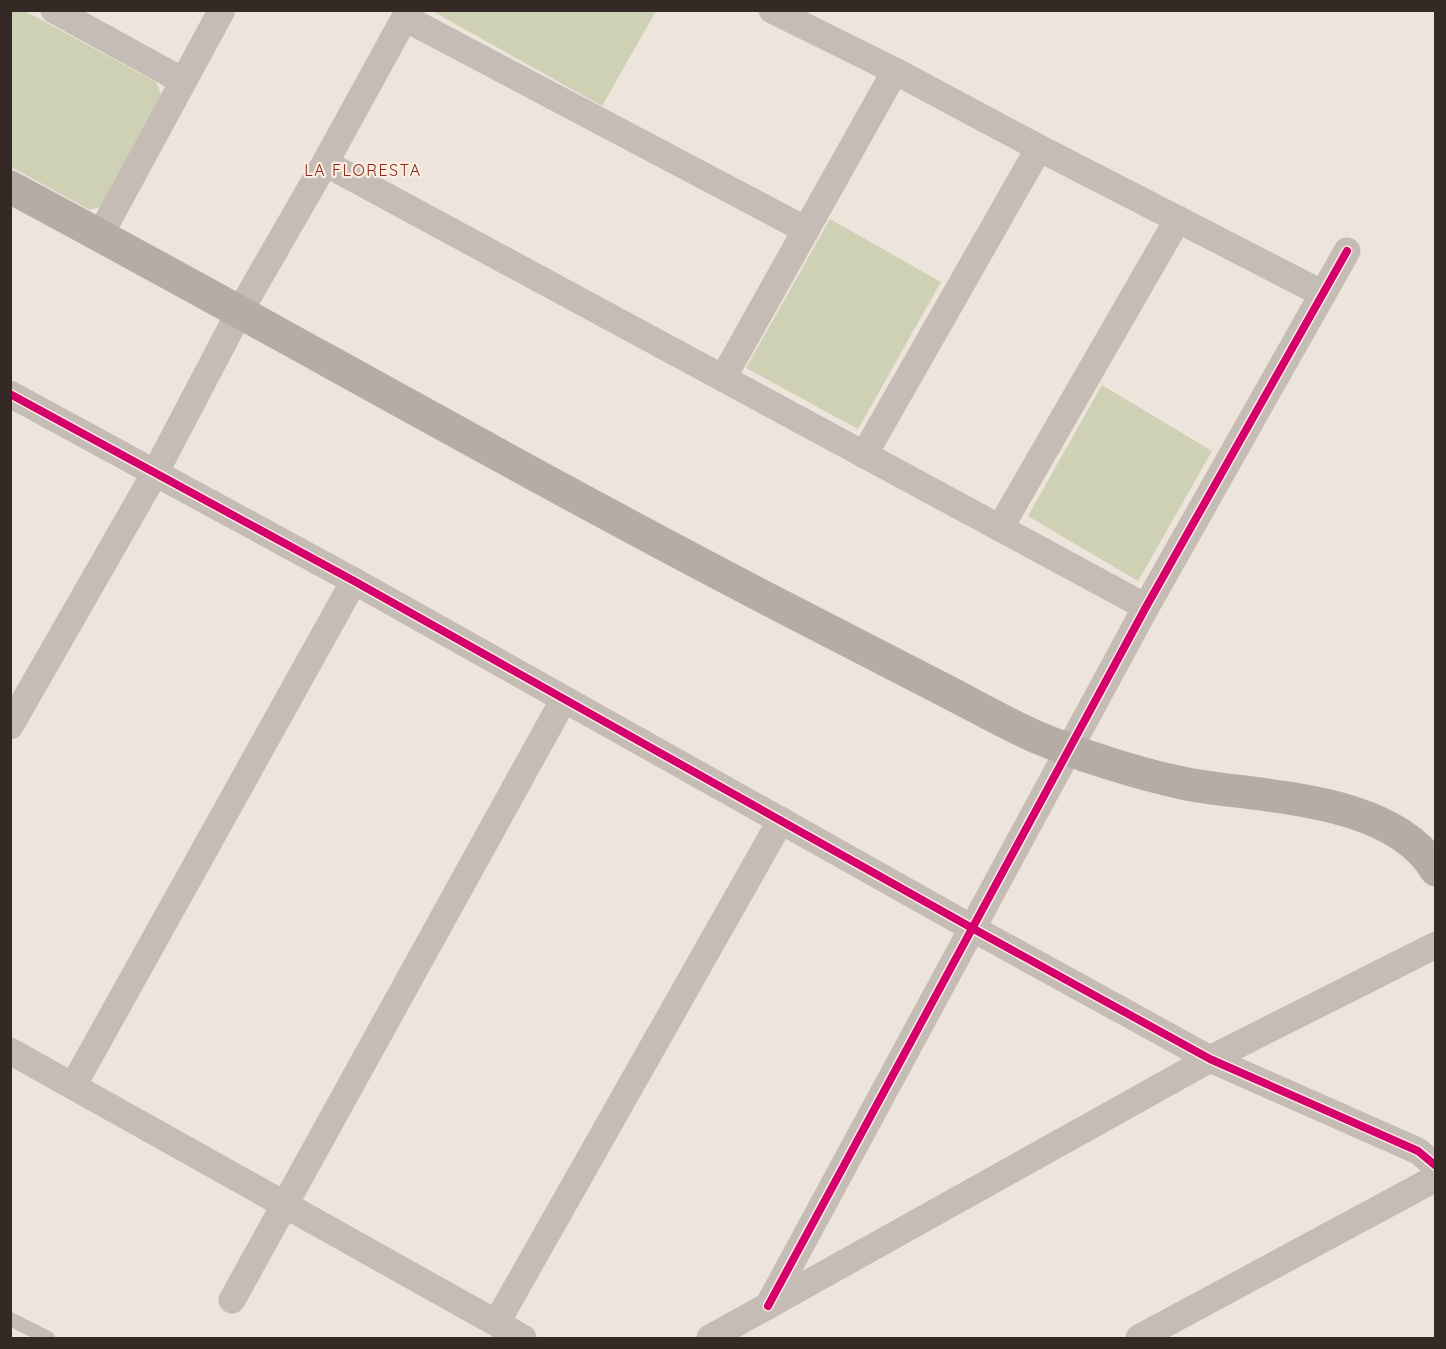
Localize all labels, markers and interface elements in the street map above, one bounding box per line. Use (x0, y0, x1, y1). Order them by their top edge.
district label: LA FLORESTA (304, 160, 422, 180)

